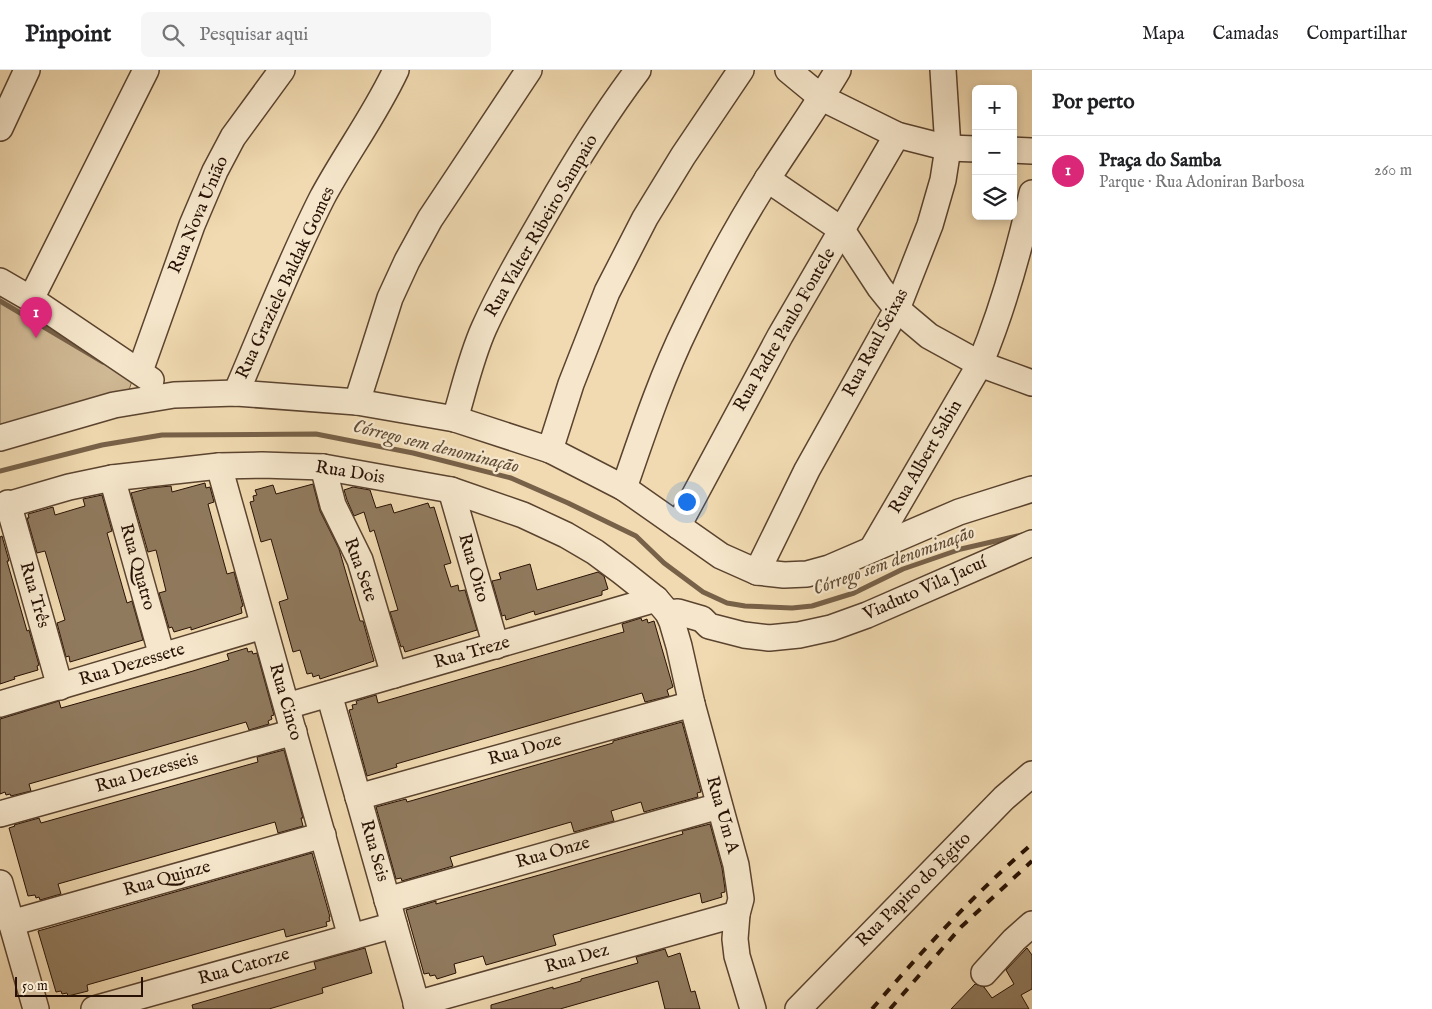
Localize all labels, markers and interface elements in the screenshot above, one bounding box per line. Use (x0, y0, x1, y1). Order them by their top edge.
search box (141, 12, 491, 57)
text: Pinpoint (25, 19, 111, 50)
icon: search (159, 21, 187, 49)
text: Pesquisar aqui (199, 23, 308, 47)
text: Mapa (1142, 23, 1184, 46)
text: Camadas (1212, 23, 1278, 46)
text: Compartilhar (1306, 23, 1407, 46)
map controls (972, 85, 1017, 220)
button: + (972, 85, 1017, 130)
text: Por perto (1052, 89, 1134, 116)
street label: Rua Valter Ribeiro Sampaio (480, 130, 604, 321)
button: − (972, 130, 1017, 175)
text: Praça do Samba (1099, 149, 1221, 173)
street label: Rua Nova União (164, 152, 234, 277)
text: 1 (1065, 161, 1071, 181)
text: 260 m (1374, 161, 1412, 181)
text: Parque · Rua Adoniran Barbosa (1099, 173, 1304, 193)
button: layers (972, 175, 1017, 220)
street label: Rua Graziele Baldak Gomes (231, 183, 341, 383)
street label: Rua Padre Paulo Fontele (729, 244, 841, 416)
street label: Rua Raul Seixas (838, 285, 914, 401)
pin: 1 (20, 297, 52, 338)
street label: Rua Albert Sabin (884, 396, 968, 518)
water label: Córrego sem denominação (350, 415, 522, 479)
street label: Rua Dois (314, 456, 386, 490)
your location (674, 489, 700, 515)
street label: Rua Quatro (114, 521, 160, 613)
water label: Córrego sem denominação (810, 521, 978, 601)
street label: Rua Oito (452, 531, 494, 605)
street label: Rua Sete (338, 535, 382, 605)
street label: Viaduto Vila Jacuí (859, 551, 991, 627)
street label: Rua Três (14, 559, 54, 631)
street label: Rua Treze (431, 631, 513, 675)
street label: Rua Dezessete (76, 638, 188, 692)
street label: Rua Cinco (263, 661, 307, 744)
street label: Rua Doze (486, 729, 564, 771)
street label: Rua Dezesseis (93, 747, 201, 799)
street label: Rua Um A (700, 774, 744, 857)
street label: Rua Seis (354, 817, 394, 885)
street label: Rua Papiro do Egito (852, 827, 977, 952)
street label: Rua Onze (513, 832, 593, 874)
street label: Rua Quinze (121, 856, 213, 902)
street label: Rua Dez (542, 939, 612, 979)
street label: Rua Catorze (196, 943, 292, 991)
scale bar (15, 974, 142, 997)
text: 50 m (22, 977, 48, 995)

